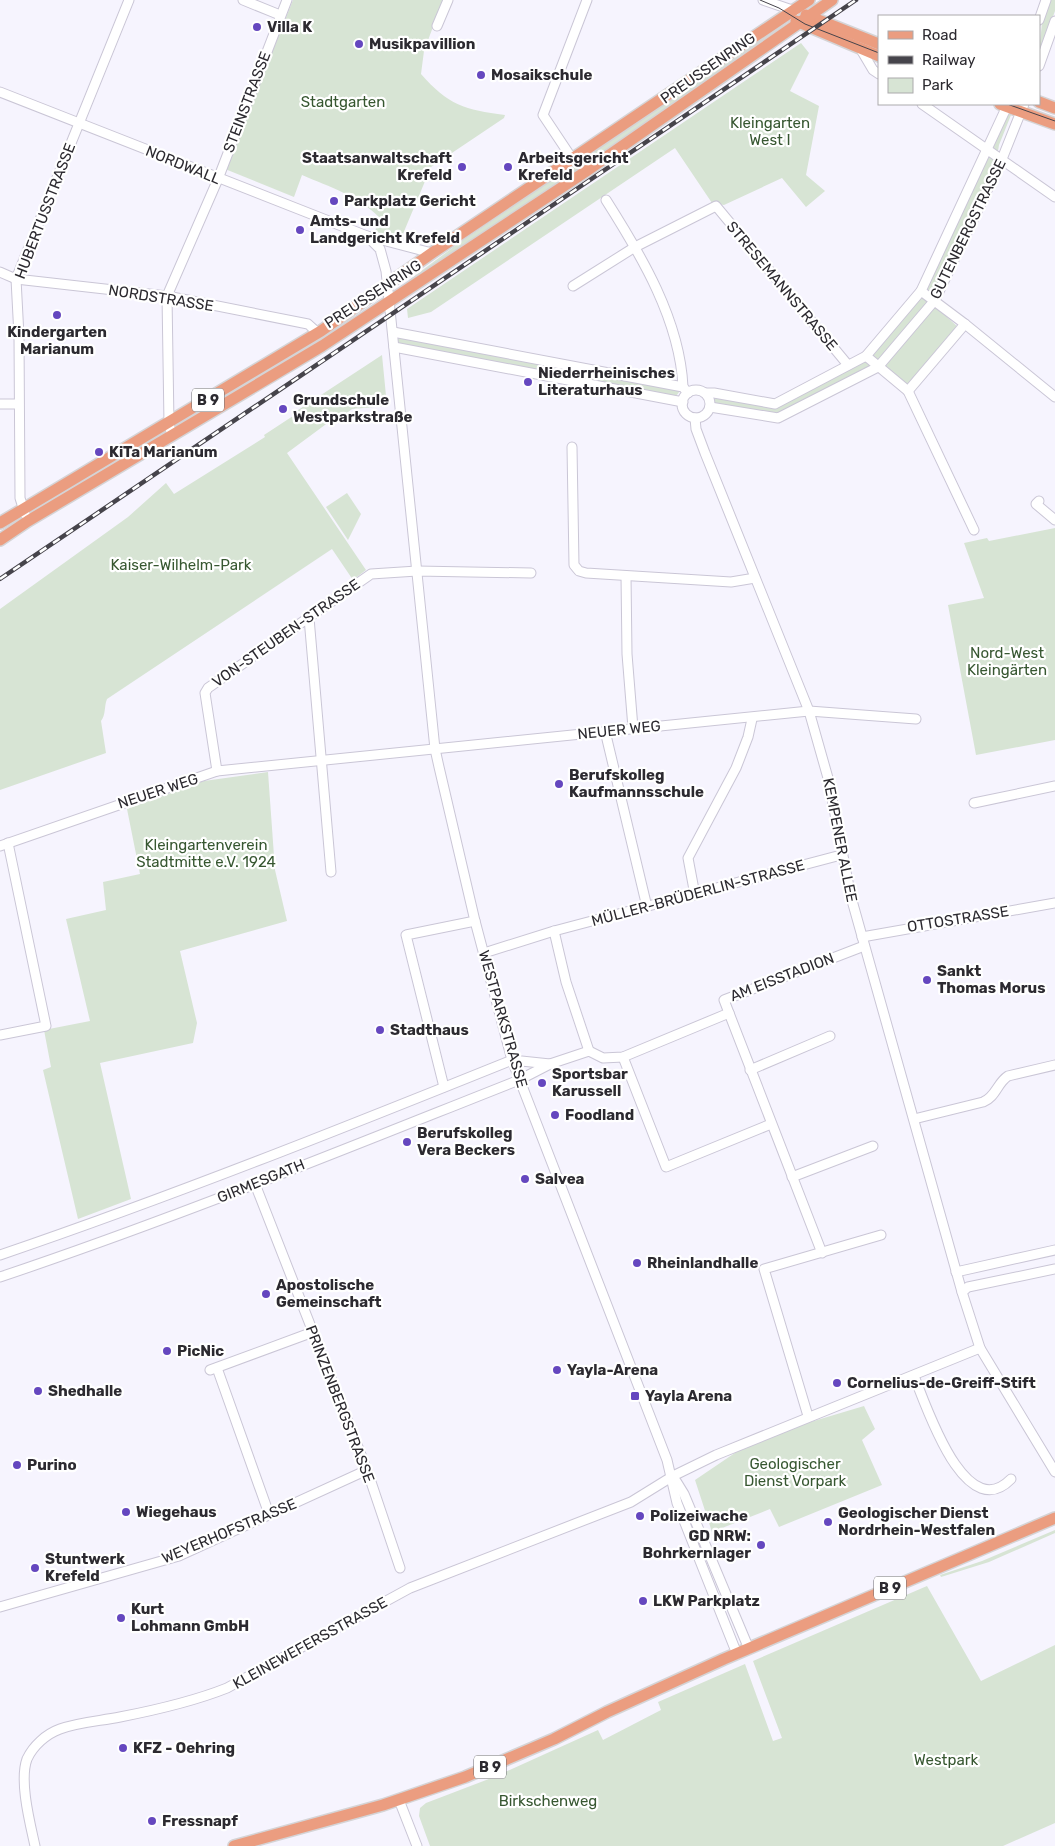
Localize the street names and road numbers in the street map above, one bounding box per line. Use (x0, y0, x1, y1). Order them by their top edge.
street label: PREUSSENRING (657, 29, 759, 107)
street label: STEINSTRASSE (219, 49, 275, 155)
street label: HUBERTUSSTRASSE (11, 141, 79, 281)
street label: NORDWALL (143, 142, 224, 188)
street label: GUTENBERGSTRASSE (926, 156, 1010, 302)
street label: STRESEMANNSTRASSE (723, 218, 841, 354)
street label: PREUSSENRING (321, 256, 425, 332)
street label: NORDSTRASSE (107, 281, 215, 315)
road number: B 9 (192, 388, 224, 412)
street label: VON-STEUBEN-STRASSE (209, 575, 363, 691)
street label: NEUER WEG (576, 717, 662, 743)
street label: NEUER WEG (115, 770, 201, 812)
street label: KEMPENER ALLEE (819, 776, 861, 904)
street label: MÜLLER-BRÜDERLIN-STRASSE (589, 856, 807, 930)
street label: OTTOSTRASSE (906, 902, 1010, 936)
street label: WESTPARKSTRASSE (475, 948, 531, 1090)
street label: AM EISSTADION (727, 949, 837, 1005)
street label: GIRMESGATH (215, 1155, 307, 1207)
street label: PRINZENBERGSTRASSE (302, 1323, 378, 1485)
street label: WEYERHOFSTRASSE (159, 1494, 299, 1568)
road number: B 9 (874, 1576, 906, 1600)
street label: KLEINEWEFERSSTRASSE (230, 1593, 390, 1693)
road number: B 9 (474, 1755, 506, 1778)

